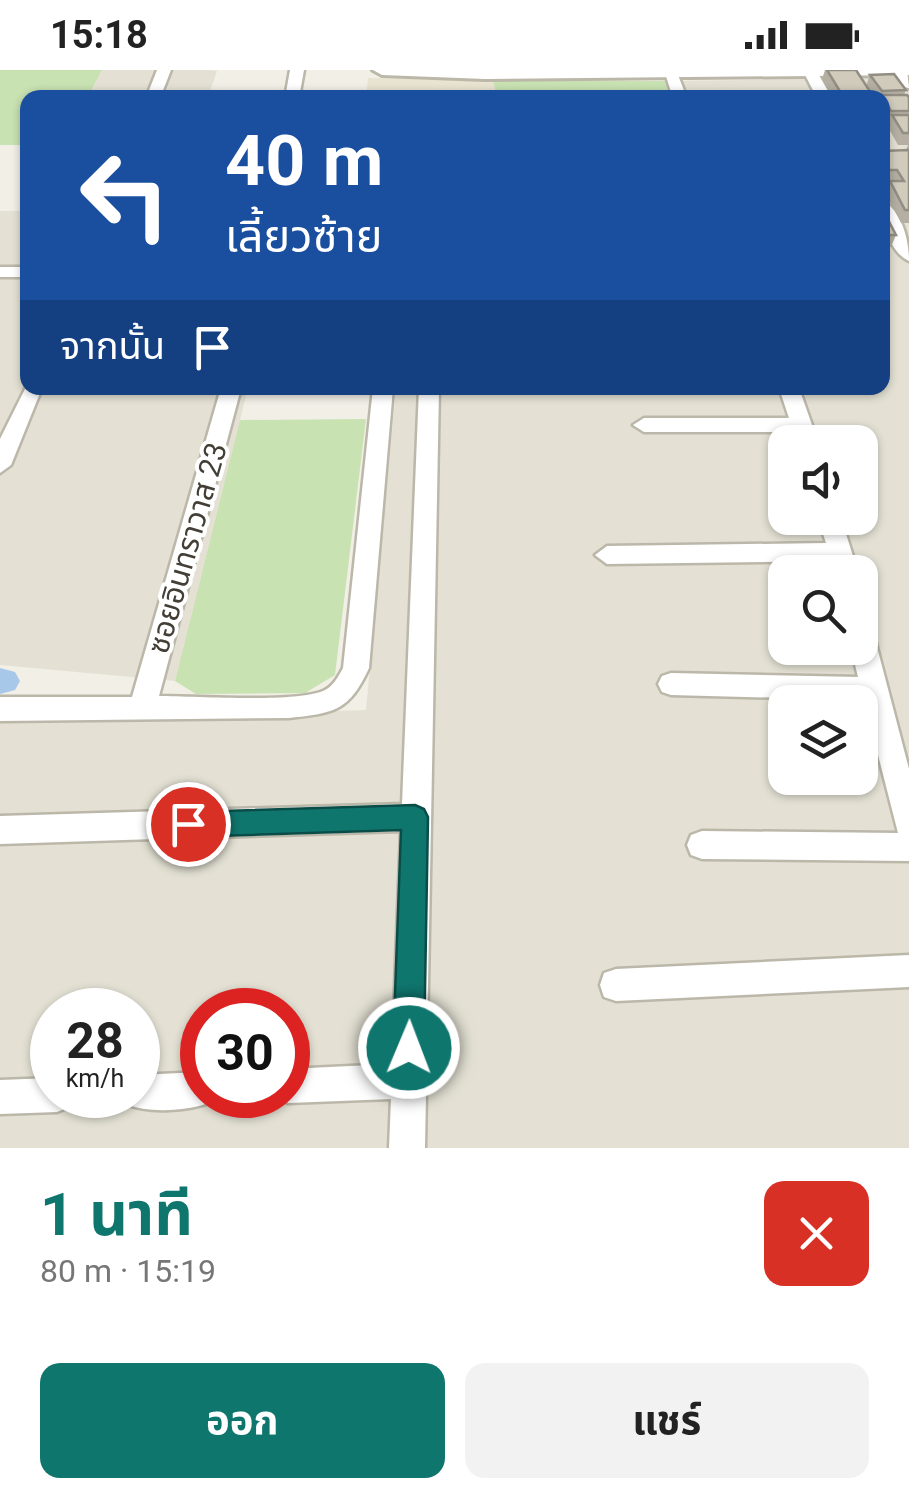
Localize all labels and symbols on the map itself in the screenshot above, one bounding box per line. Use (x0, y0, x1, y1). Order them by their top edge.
street label: ซอยอินทราวาส 23 (140, 439, 234, 657)
pin (146, 782, 231, 867)
speed limit sign: 30 (180, 988, 310, 1118)
position arrow (357, 996, 461, 1100)

